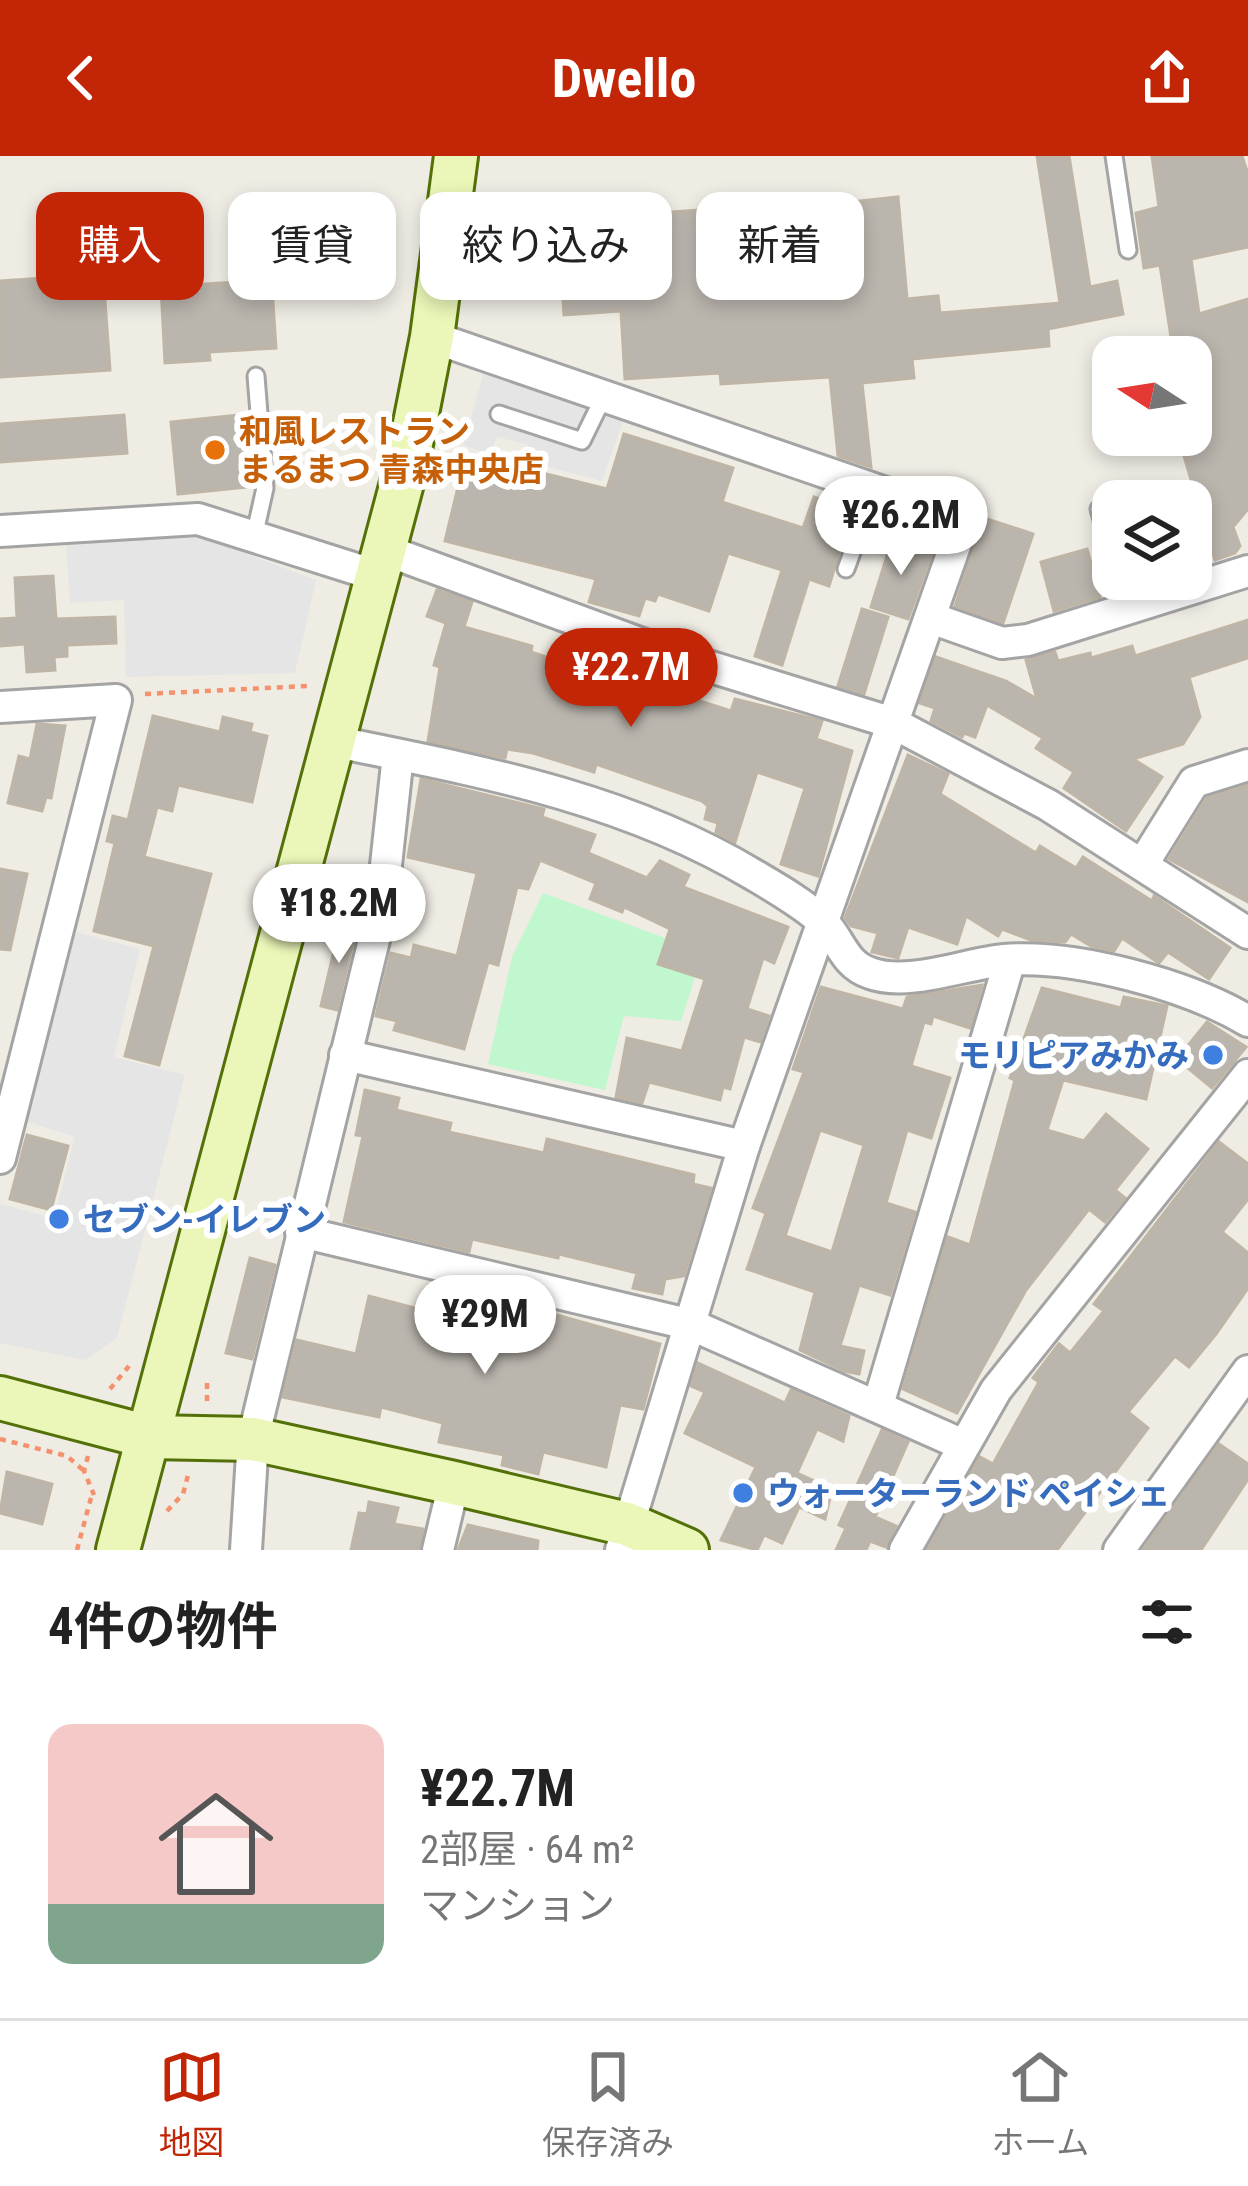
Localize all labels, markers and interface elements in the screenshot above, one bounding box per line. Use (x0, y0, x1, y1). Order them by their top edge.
icon: back (48, 45, 114, 111)
icon: share (1134, 45, 1200, 111)
text: Dwello (552, 47, 696, 110)
chip: 購入 (36, 192, 204, 300)
chip: 賃貸 (228, 192, 396, 300)
chip: 絞り込み (420, 192, 672, 300)
chip: 新着 (696, 192, 864, 300)
north arrow (1092, 336, 1212, 456)
map controls (1092, 336, 1212, 600)
place label: 和風レストラン まるまつ 青森中央店 (239, 412, 544, 489)
marker: 和風レストラン まるまつ 青森中央店 (202, 437, 228, 463)
pin: ¥26.2M (803, 476, 999, 578)
button: layers (1092, 480, 1212, 600)
text: ¥26.2M (842, 492, 960, 538)
pin: ¥22.7M (533, 628, 729, 730)
text: ¥22.7M (572, 644, 690, 690)
pin: ¥18.2M (241, 864, 437, 966)
text: ¥18.2M (280, 880, 398, 926)
place label: モリピアみかみ (958, 1036, 1189, 1075)
marker: モリピアみかみ (1200, 1042, 1226, 1068)
place label: セブン-イレブン (83, 1200, 326, 1239)
marker: セブン-イレブン (46, 1206, 72, 1232)
pin: ¥29M (414, 1275, 556, 1377)
text: ¥29M (441, 1291, 529, 1337)
place label: ウォーターランド ペイシェ (767, 1474, 1171, 1513)
marker: ウォーターランド ペイシェ (730, 1480, 756, 1506)
icon: filters (1134, 1589, 1200, 1655)
text: 4件の物件 (48, 1597, 278, 1656)
text: ¥22.7M (420, 1759, 575, 1818)
icon: home (144, 1772, 288, 1916)
text: 2部屋 · 64 m² (420, 1827, 634, 1873)
text: マンション (420, 1883, 615, 1929)
tab: 地図 (159, 2044, 225, 2164)
tab: 保存済み (542, 2044, 674, 2164)
tab: ホーム (991, 2044, 1089, 2164)

